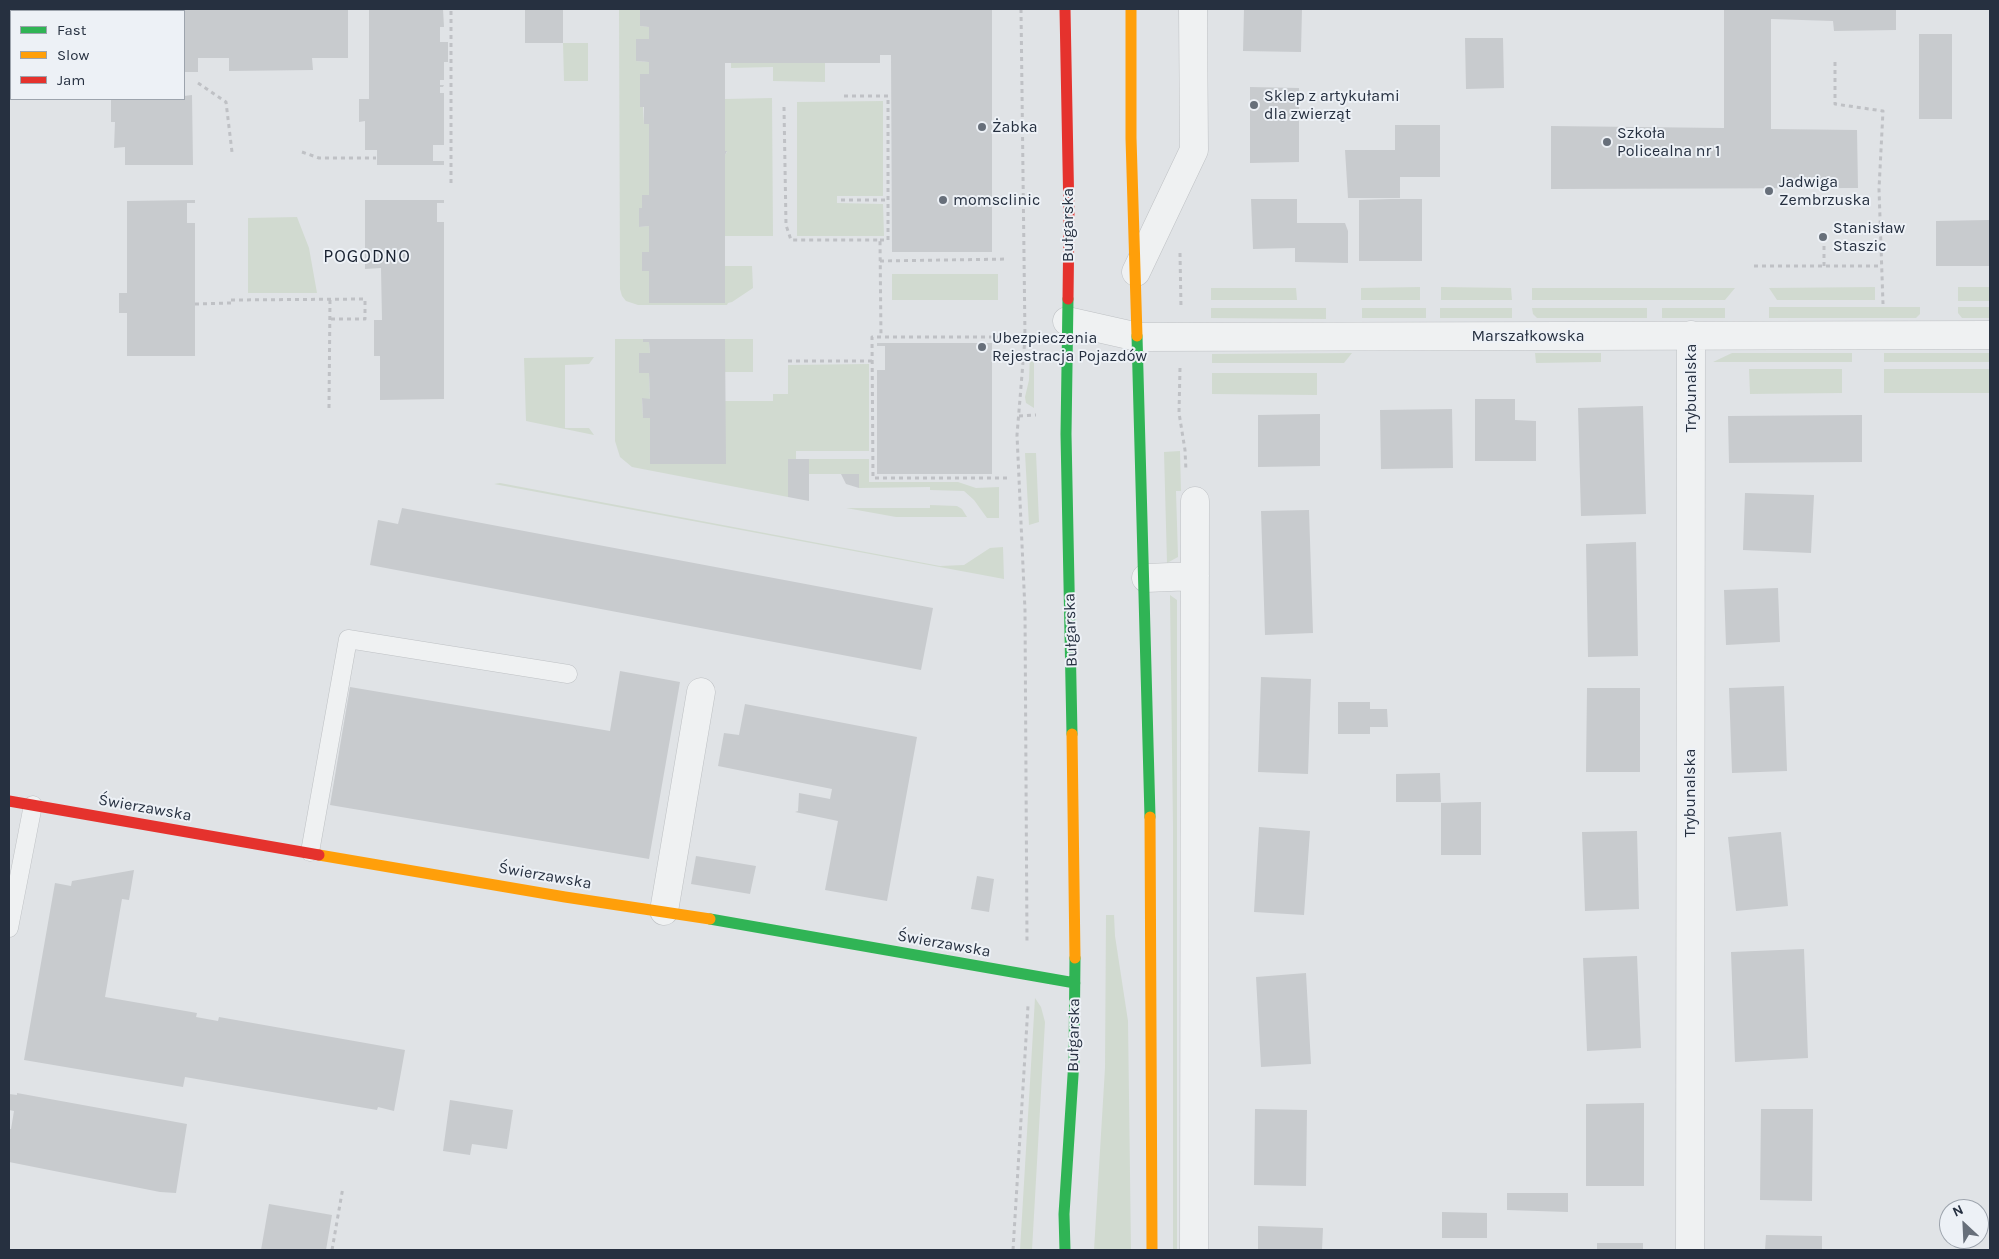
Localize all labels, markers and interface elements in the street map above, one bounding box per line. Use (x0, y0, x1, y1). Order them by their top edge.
legend (10, 10, 185, 100)
text: Fast (57, 21, 86, 39)
text: Slow (57, 46, 89, 64)
text: Jam (57, 71, 85, 89)
place label: Sklep z artykułami dla zwierząt (1264, 86, 1400, 124)
marker: Sklep z artykułami dla zwierząt (1248, 99, 1260, 111)
place label: Żabka (992, 117, 1038, 137)
marker: Żabka (976, 121, 988, 133)
place label: Szkoła Policealna nr 1 (1617, 123, 1720, 161)
marker: Szkoła Policealna nr 1 (1601, 136, 1613, 148)
place label: Jadwiga Zembrzuska (1779, 172, 1870, 210)
marker: Jadwiga Zembrzuska (1763, 185, 1775, 197)
street label: Bułgarska (1058, 188, 1078, 262)
place label: momsclinic (953, 190, 1040, 210)
marker: momsclinic (937, 194, 949, 206)
place label: Stanisław Staszic (1833, 218, 1905, 256)
marker: Stanisław Staszic (1817, 231, 1829, 243)
district label: POGODNO (322, 246, 412, 268)
street label: Marszałkowska (1471, 326, 1585, 346)
place label: Ubezpieczenia Rejestracja Pojazdów (992, 328, 1147, 366)
marker: Ubezpieczenia Rejestracja Pojazdów (976, 341, 988, 353)
street label: Trybunalska (1681, 344, 1701, 432)
street label: Bułgarska (1060, 593, 1082, 667)
street label: Trybunalska (1680, 749, 1700, 837)
street label: Świerzawska (97, 790, 193, 826)
street label: Świerzawska (497, 858, 593, 894)
street label: Świerzawska (896, 926, 992, 962)
street label: Bułgarska (1064, 998, 1084, 1072)
north arrow (1939, 1199, 1989, 1249)
text: N (1950, 1201, 1966, 1221)

